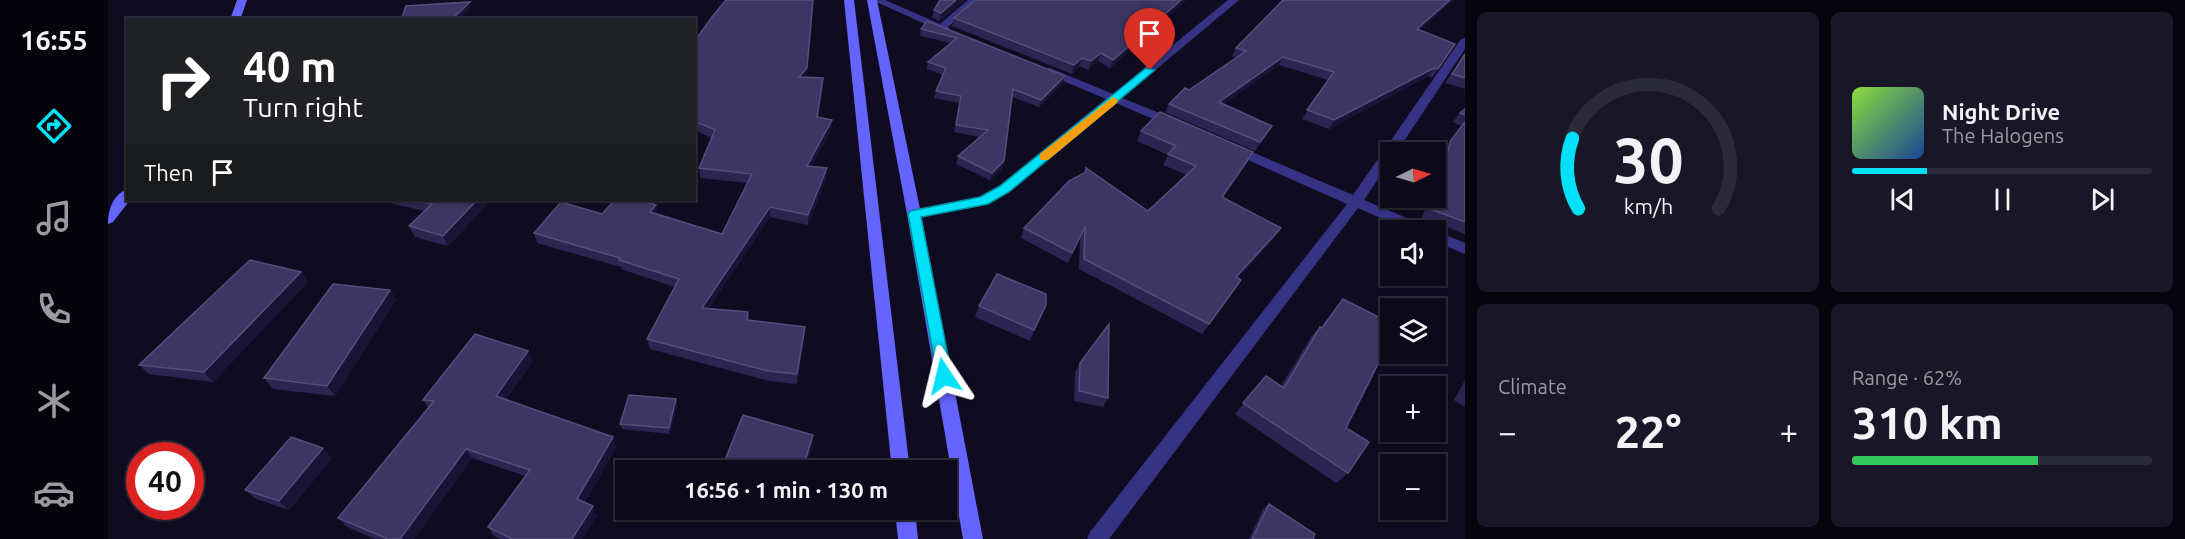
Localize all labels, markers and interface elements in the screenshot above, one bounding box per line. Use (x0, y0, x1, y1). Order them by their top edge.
pin (1124, 8, 1175, 70)
icon: arrive (1133, 17, 1166, 50)
text: 16:55 (20, 25, 88, 55)
icon: right (144, 42, 222, 120)
text: 40 m (243, 43, 337, 90)
text: Turn right (243, 92, 363, 122)
text: Night Drive (1942, 99, 2060, 124)
icon: directions (33, 105, 75, 147)
text: The Halogens (1942, 124, 2064, 147)
text: 30 (1613, 125, 1683, 195)
north arrow (1380, 142, 1446, 208)
map controls (1380, 142, 1446, 520)
icon: arrive (206, 156, 239, 189)
text: Then (144, 160, 194, 185)
icon: previous (1886, 183, 1919, 216)
icon: pause (1986, 183, 2019, 216)
icon: next (2086, 183, 2119, 216)
text: km/h (1623, 194, 1673, 218)
icon: music (33, 197, 75, 239)
button: sound (1380, 220, 1446, 286)
icon: phone (33, 288, 75, 330)
button: layers (1380, 298, 1446, 364)
position arrow (912, 344, 976, 408)
text: Range · 62% (1852, 366, 1962, 389)
text: Climate (1498, 375, 1567, 398)
button: + (1380, 376, 1446, 442)
icon: climate (33, 380, 75, 422)
text: 310 km (1852, 397, 2003, 448)
text: 22° (1615, 406, 1681, 457)
text: − (1498, 413, 1517, 450)
text: + (1779, 413, 1798, 450)
speed limit sign: 40 (126, 442, 204, 520)
button: − (1380, 454, 1446, 520)
icon: car (33, 472, 75, 514)
text: 16:56 · 1 min · 130 m (684, 477, 888, 502)

